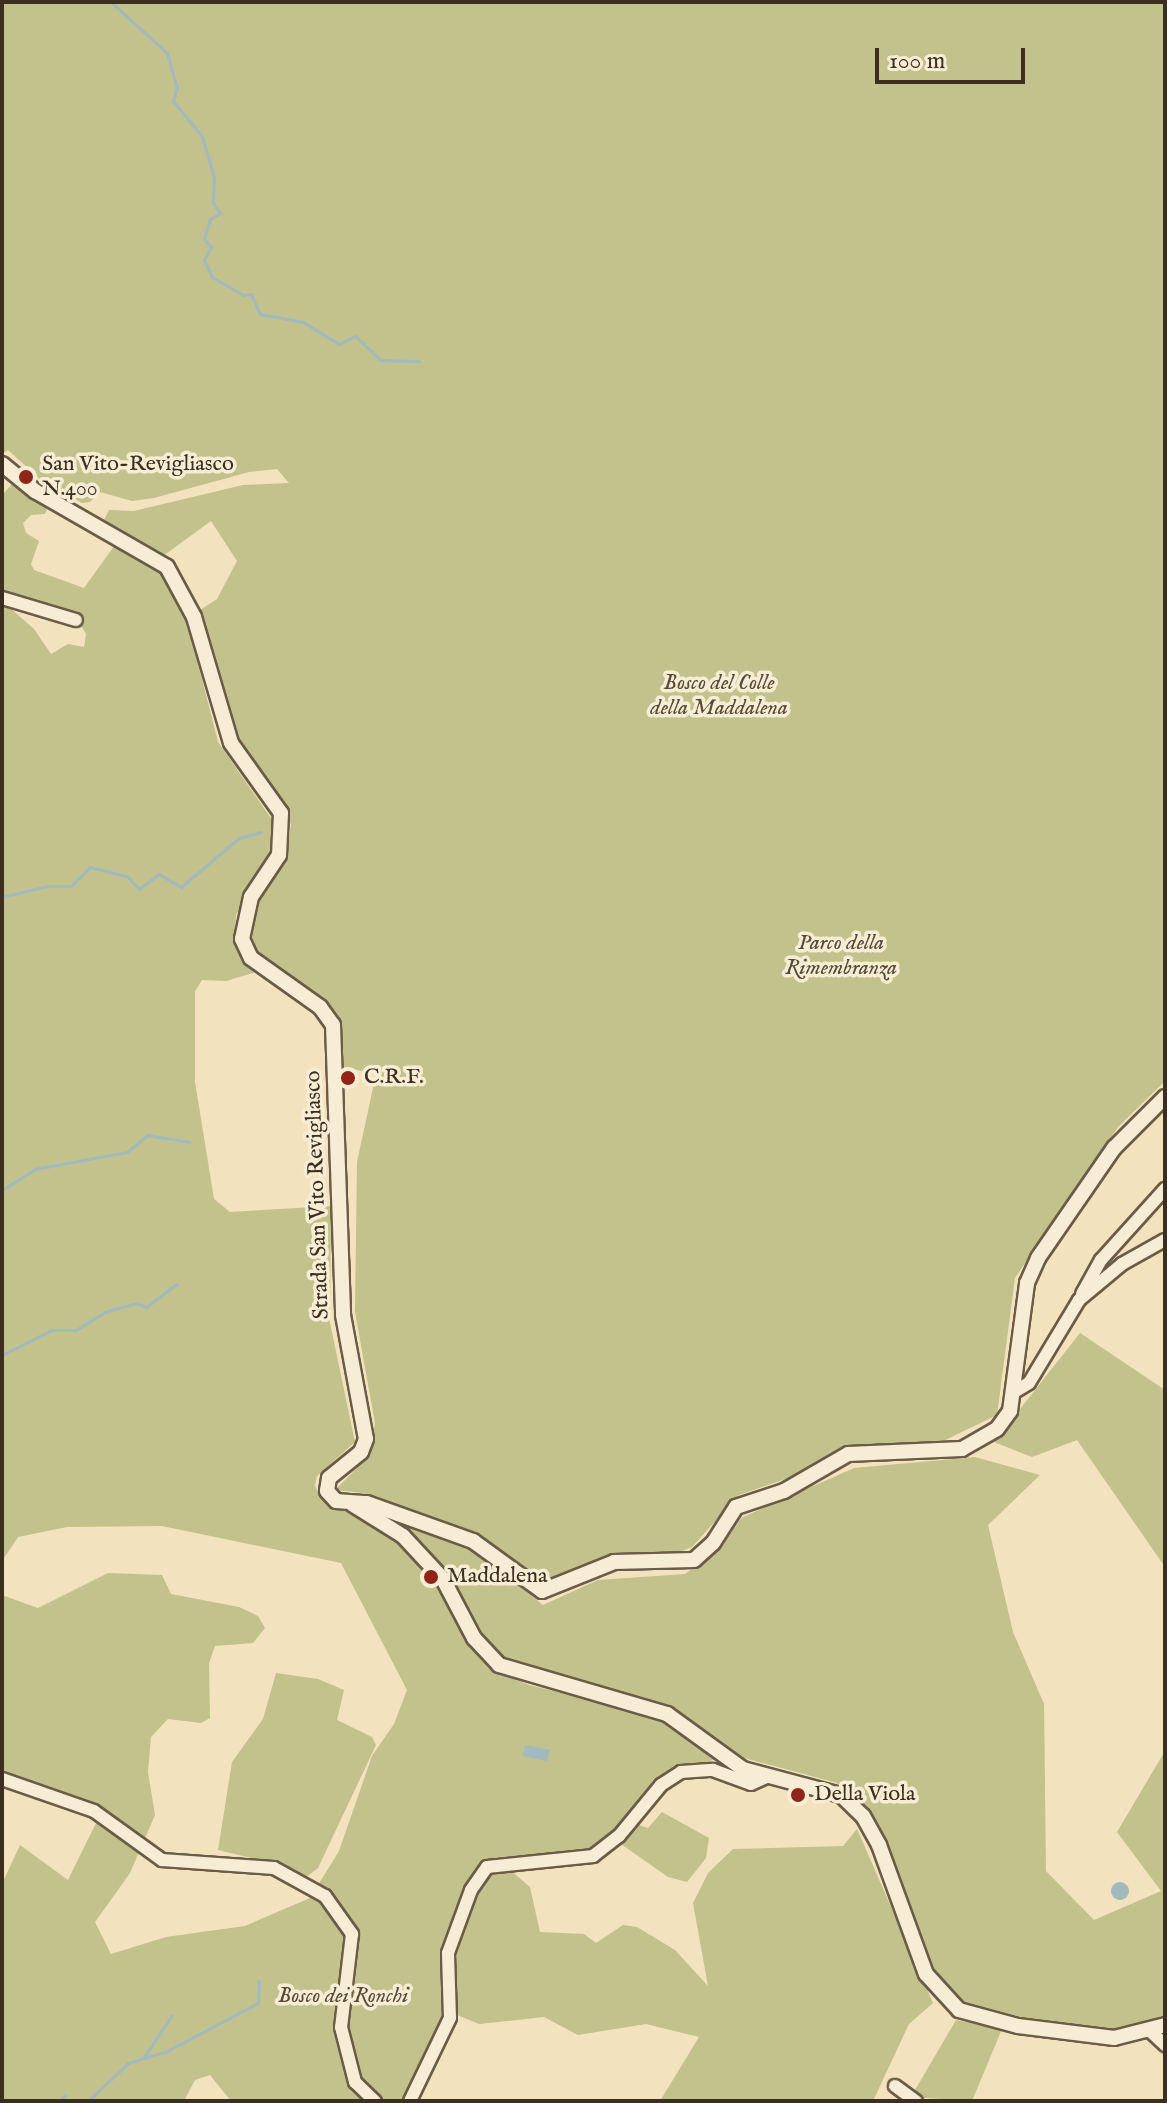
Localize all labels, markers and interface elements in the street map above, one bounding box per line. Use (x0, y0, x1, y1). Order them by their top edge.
scale bar (879, 32, 1029, 82)
text: 100 m (889, 46, 945, 77)
place label: San Vito-Revigliasco N.400 (42, 451, 234, 502)
marker: San Vito-Revigliasco N.400 (17, 468, 35, 486)
park label: Bosco del Colle della Maddalena (650, 670, 788, 722)
park label: Parco della Rimembranza (785, 930, 897, 982)
place label: C.R.F. (364, 1065, 424, 1091)
marker: C.R.F. (339, 1069, 357, 1087)
street label: Strada San Vito Revigliasco (300, 1070, 336, 1320)
place label: Maddalena (447, 1564, 547, 1590)
marker: Maddalena (422, 1568, 440, 1586)
place label: Della Viola (814, 1782, 916, 1808)
marker: Della Viola (789, 1786, 807, 1804)
park label: Bosco dei Ronchi (278, 1984, 408, 2010)

